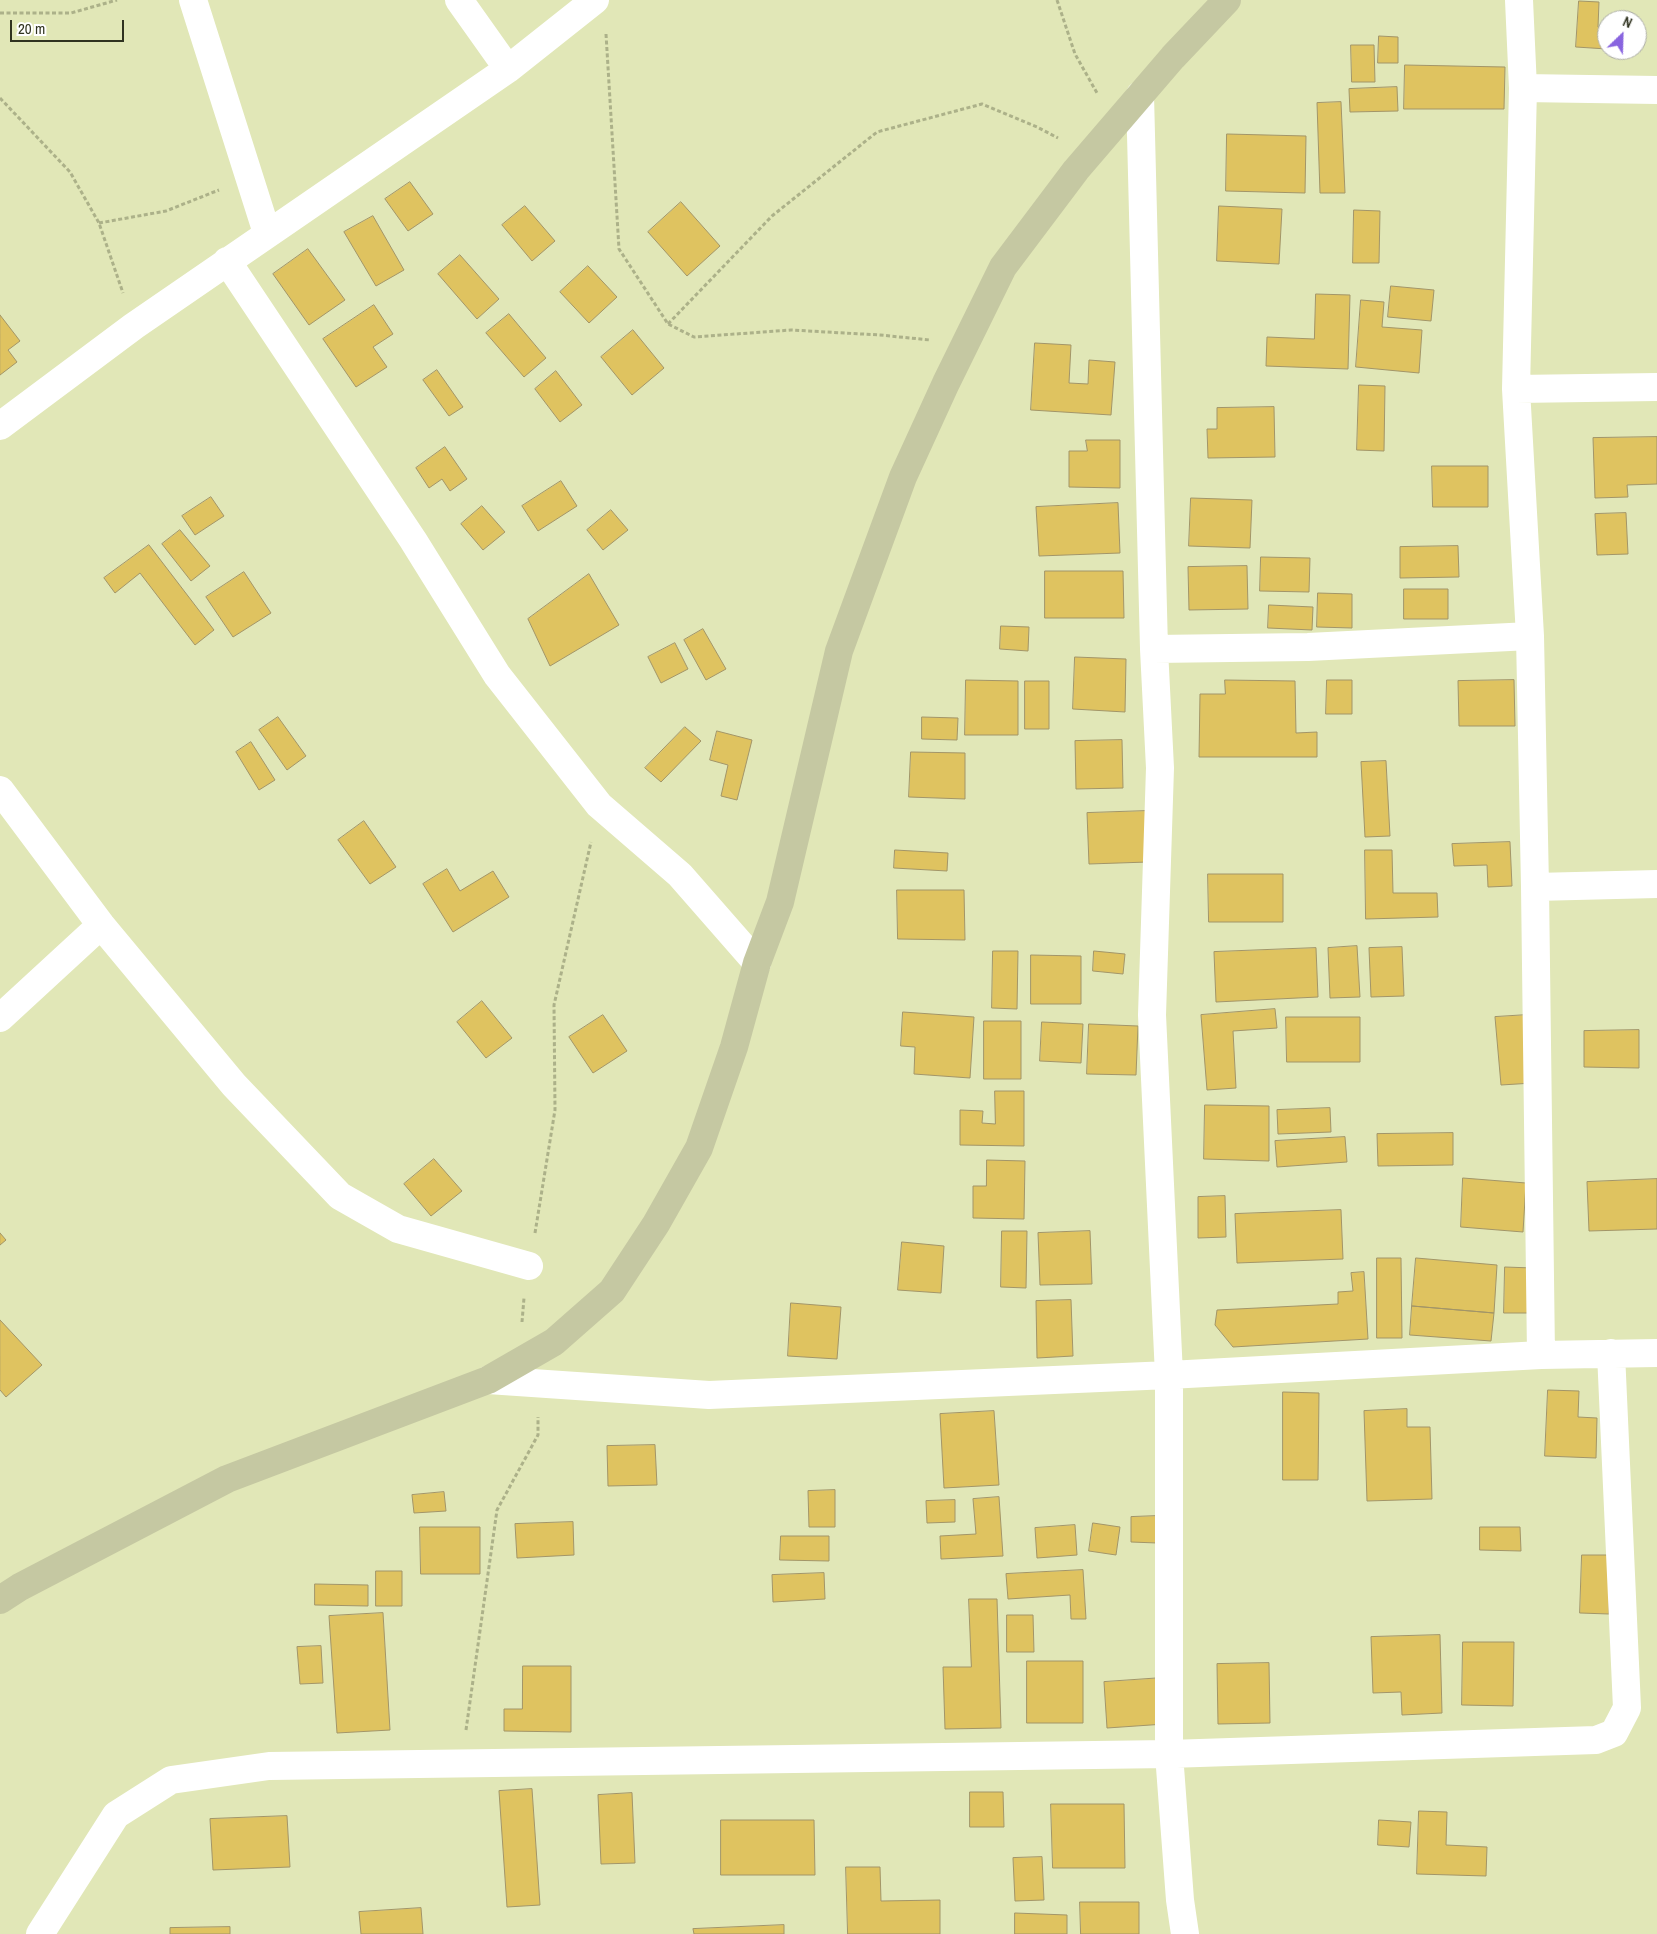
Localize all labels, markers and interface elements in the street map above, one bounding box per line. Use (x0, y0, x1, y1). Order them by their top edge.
scale bar (12, 10, 126, 42)
north arrow (1597, 10, 1647, 60)
text: N (1620, 12, 1635, 32)
text: 20 m (18, 18, 45, 39)

